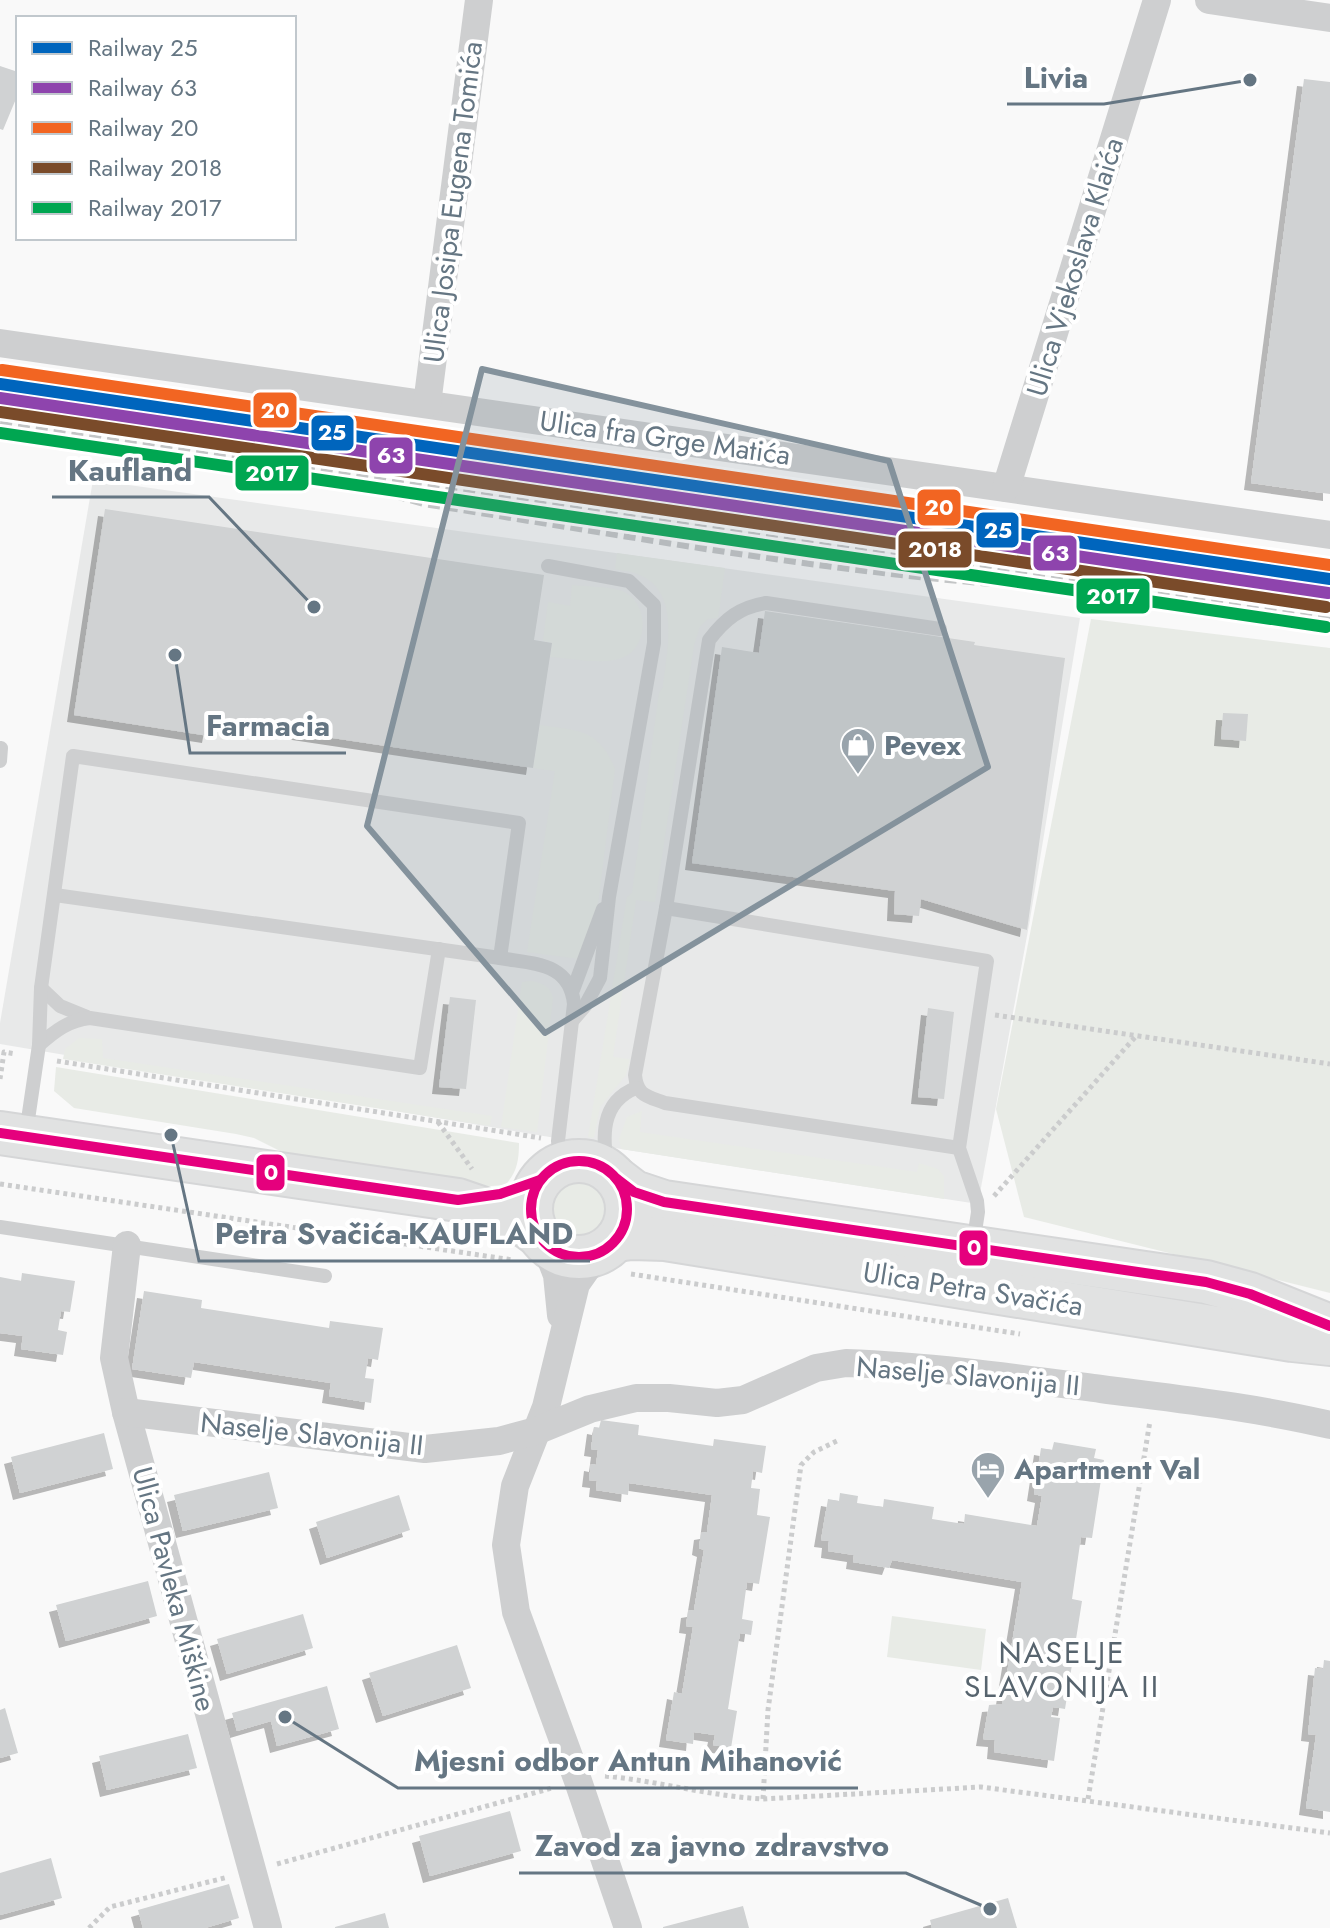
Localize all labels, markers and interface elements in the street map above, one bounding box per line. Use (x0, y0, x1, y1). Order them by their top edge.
legend (16, 16, 296, 240)
text: Railway 25 (88, 30, 197, 65)
street label: Ulica Josipa Eugena Tomića (413, 39, 493, 365)
callout: Livia (1007, 50, 1104, 104)
text: Livia (1024, 56, 1088, 99)
text: Railway 63 (88, 70, 197, 105)
text: Railway 20 (88, 110, 198, 145)
street label: Ulica Vjekoslava Klaića (1016, 133, 1134, 401)
text: Railway 2018 (88, 150, 222, 185)
text: Railway 2017 (88, 190, 222, 225)
line badge: 20 (252, 391, 298, 429)
text: 20 (261, 394, 290, 426)
street label: Ulica fra Grge Matića (537, 400, 793, 476)
line badge: 25 (310, 414, 355, 452)
text: 25 (318, 416, 346, 448)
line badge: 63 (368, 436, 414, 475)
text: 63 (377, 439, 405, 471)
callout: Kaufland (52, 443, 209, 497)
text: Kaufland (68, 449, 192, 492)
line badge: 2017 (234, 454, 310, 492)
text: 2017 (245, 457, 299, 489)
line badge: 20 (916, 488, 962, 527)
text: 20 (925, 491, 954, 523)
line badge: 25 (975, 511, 1020, 549)
text: 25 (984, 514, 1012, 546)
line badge: 2018 (897, 530, 973, 569)
text: 2018 (908, 533, 962, 565)
line badge: 63 (1032, 534, 1078, 572)
text: 63 (1041, 537, 1069, 569)
line badge: 2017 (1075, 577, 1151, 615)
text: 2017 (1086, 580, 1140, 612)
callout: Farmacia (190, 699, 346, 753)
text: Farmacia (206, 704, 330, 747)
place label: Pevex (884, 725, 961, 766)
shop icon: Pevex (839, 726, 877, 776)
line badge: 0 (255, 1153, 286, 1192)
text: 0 (264, 1156, 278, 1188)
callout: Petra Svačića-KAUFLAND (199, 1207, 590, 1261)
text: Petra Svačića-KAUFLAND (215, 1212, 573, 1255)
line badge: 0 (958, 1229, 989, 1267)
text: 0 (967, 1231, 981, 1263)
street label: Ulica Petra Svačića (860, 1251, 1086, 1327)
street label: Naselje Slavonija II (855, 1346, 1081, 1406)
street label: Naselje Slavonija II (198, 1402, 426, 1466)
place label: Apartment Val (1013, 1449, 1200, 1490)
hotel icon: Apartment Val (969, 1450, 1007, 1500)
street label: Ulica Pavleka Miškine (122, 1462, 226, 1716)
district label: NASELJE SLAVONIJA II (964, 1631, 1160, 1708)
callout: Mjesni odbor Antun Mihanović (398, 1734, 858, 1788)
text: Mjesni odbor Antun Mihanović (414, 1739, 842, 1782)
callout: Zavod za javno zdravstvo (519, 1819, 906, 1873)
text: Zavod za javno zdravstvo (535, 1824, 889, 1867)

